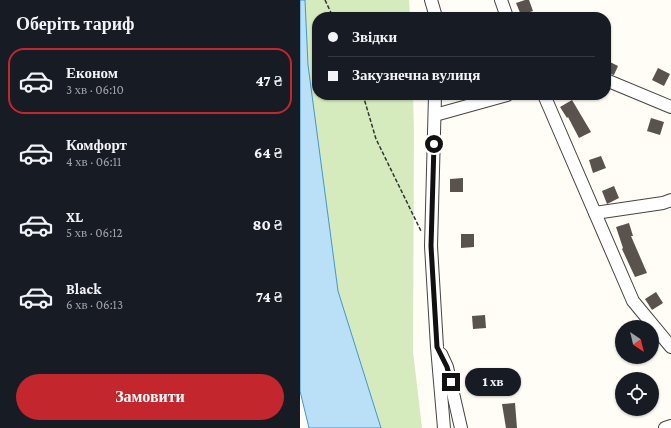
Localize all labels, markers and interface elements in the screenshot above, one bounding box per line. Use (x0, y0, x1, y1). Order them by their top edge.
text: Оберіть тариф (16, 14, 135, 34)
text: Звідки (352, 29, 397, 45)
icon: car (18, 63, 54, 99)
text: Економ (66, 65, 118, 81)
text: Закузнечна вулиця (352, 67, 480, 83)
text: 47 ₴ (255, 73, 282, 89)
text: 3 хв · 06:10 (66, 82, 124, 97)
icon: car (18, 135, 54, 171)
route start (425, 135, 443, 153)
text: Комфорт (66, 137, 127, 153)
text: 64 ₴ (254, 145, 282, 161)
text: 4 хв · 06:11 (66, 154, 121, 169)
icon: car (18, 207, 54, 243)
text: XL (66, 209, 83, 225)
text: 80 ₴ (252, 217, 282, 233)
text: 5 хв · 06:12 (66, 225, 123, 240)
icon: car (18, 279, 54, 315)
text: Black (66, 281, 101, 297)
text: 74 ₴ (256, 289, 282, 305)
text: 6 хв · 06:13 (66, 297, 123, 312)
north arrow (615, 320, 659, 364)
map controls (615, 320, 659, 416)
callout: 1 хв (465, 368, 521, 396)
button: locate (615, 372, 659, 416)
route end (442, 373, 460, 391)
button: Замовити (16, 374, 284, 420)
text: 1 хв (482, 374, 504, 389)

